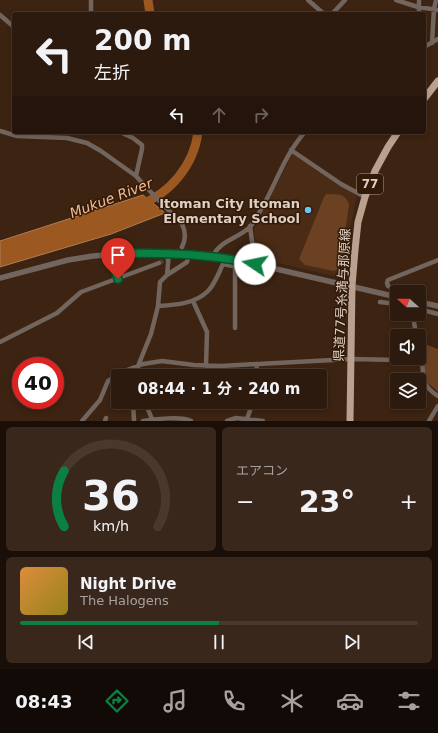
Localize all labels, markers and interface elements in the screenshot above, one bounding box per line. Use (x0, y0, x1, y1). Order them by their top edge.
text: 200 m (94, 24, 191, 57)
icon: left (28, 28, 80, 80)
text: 左折 (94, 62, 130, 83)
icon: left (166, 104, 188, 126)
icon: ahead (208, 104, 230, 126)
icon: right (250, 104, 272, 126)
water label: Mukue River (67, 174, 156, 221)
road number: 77 (357, 174, 383, 194)
place label: Itoman City Itoman Elementary School (159, 196, 300, 226)
marker: Itoman City Itoman Elementary School (303, 205, 313, 215)
street label: 県道77号糸満与那原線 (331, 228, 353, 362)
pin (101, 238, 135, 279)
position arrow (234, 243, 276, 285)
icon: arrive (107, 244, 129, 266)
north arrow (390, 285, 426, 321)
map controls (390, 285, 426, 409)
button: sound (390, 329, 426, 365)
speed limit sign: 40 (12, 357, 64, 409)
button: layers (390, 373, 426, 409)
text: 08:44 · 1 分 · 240 m (138, 380, 300, 398)
text: エアコン (236, 463, 288, 478)
text: 36 (82, 471, 140, 520)
text: 23° (299, 484, 355, 519)
text: − (236, 489, 254, 514)
text: + (400, 489, 418, 514)
text: km/h (93, 518, 129, 534)
text: Night Drive (80, 575, 176, 593)
text: The Halogens (80, 593, 169, 608)
icon: previous (75, 631, 97, 653)
icon: pause (208, 631, 230, 653)
icon: next (341, 631, 363, 653)
icon: directions (103, 687, 131, 715)
icon: music (161, 687, 189, 715)
icon: phone (220, 687, 248, 715)
icon: climate (278, 687, 306, 715)
icon: car (336, 687, 364, 715)
icon: filters (395, 687, 423, 715)
text: 08:43 (15, 691, 72, 712)

